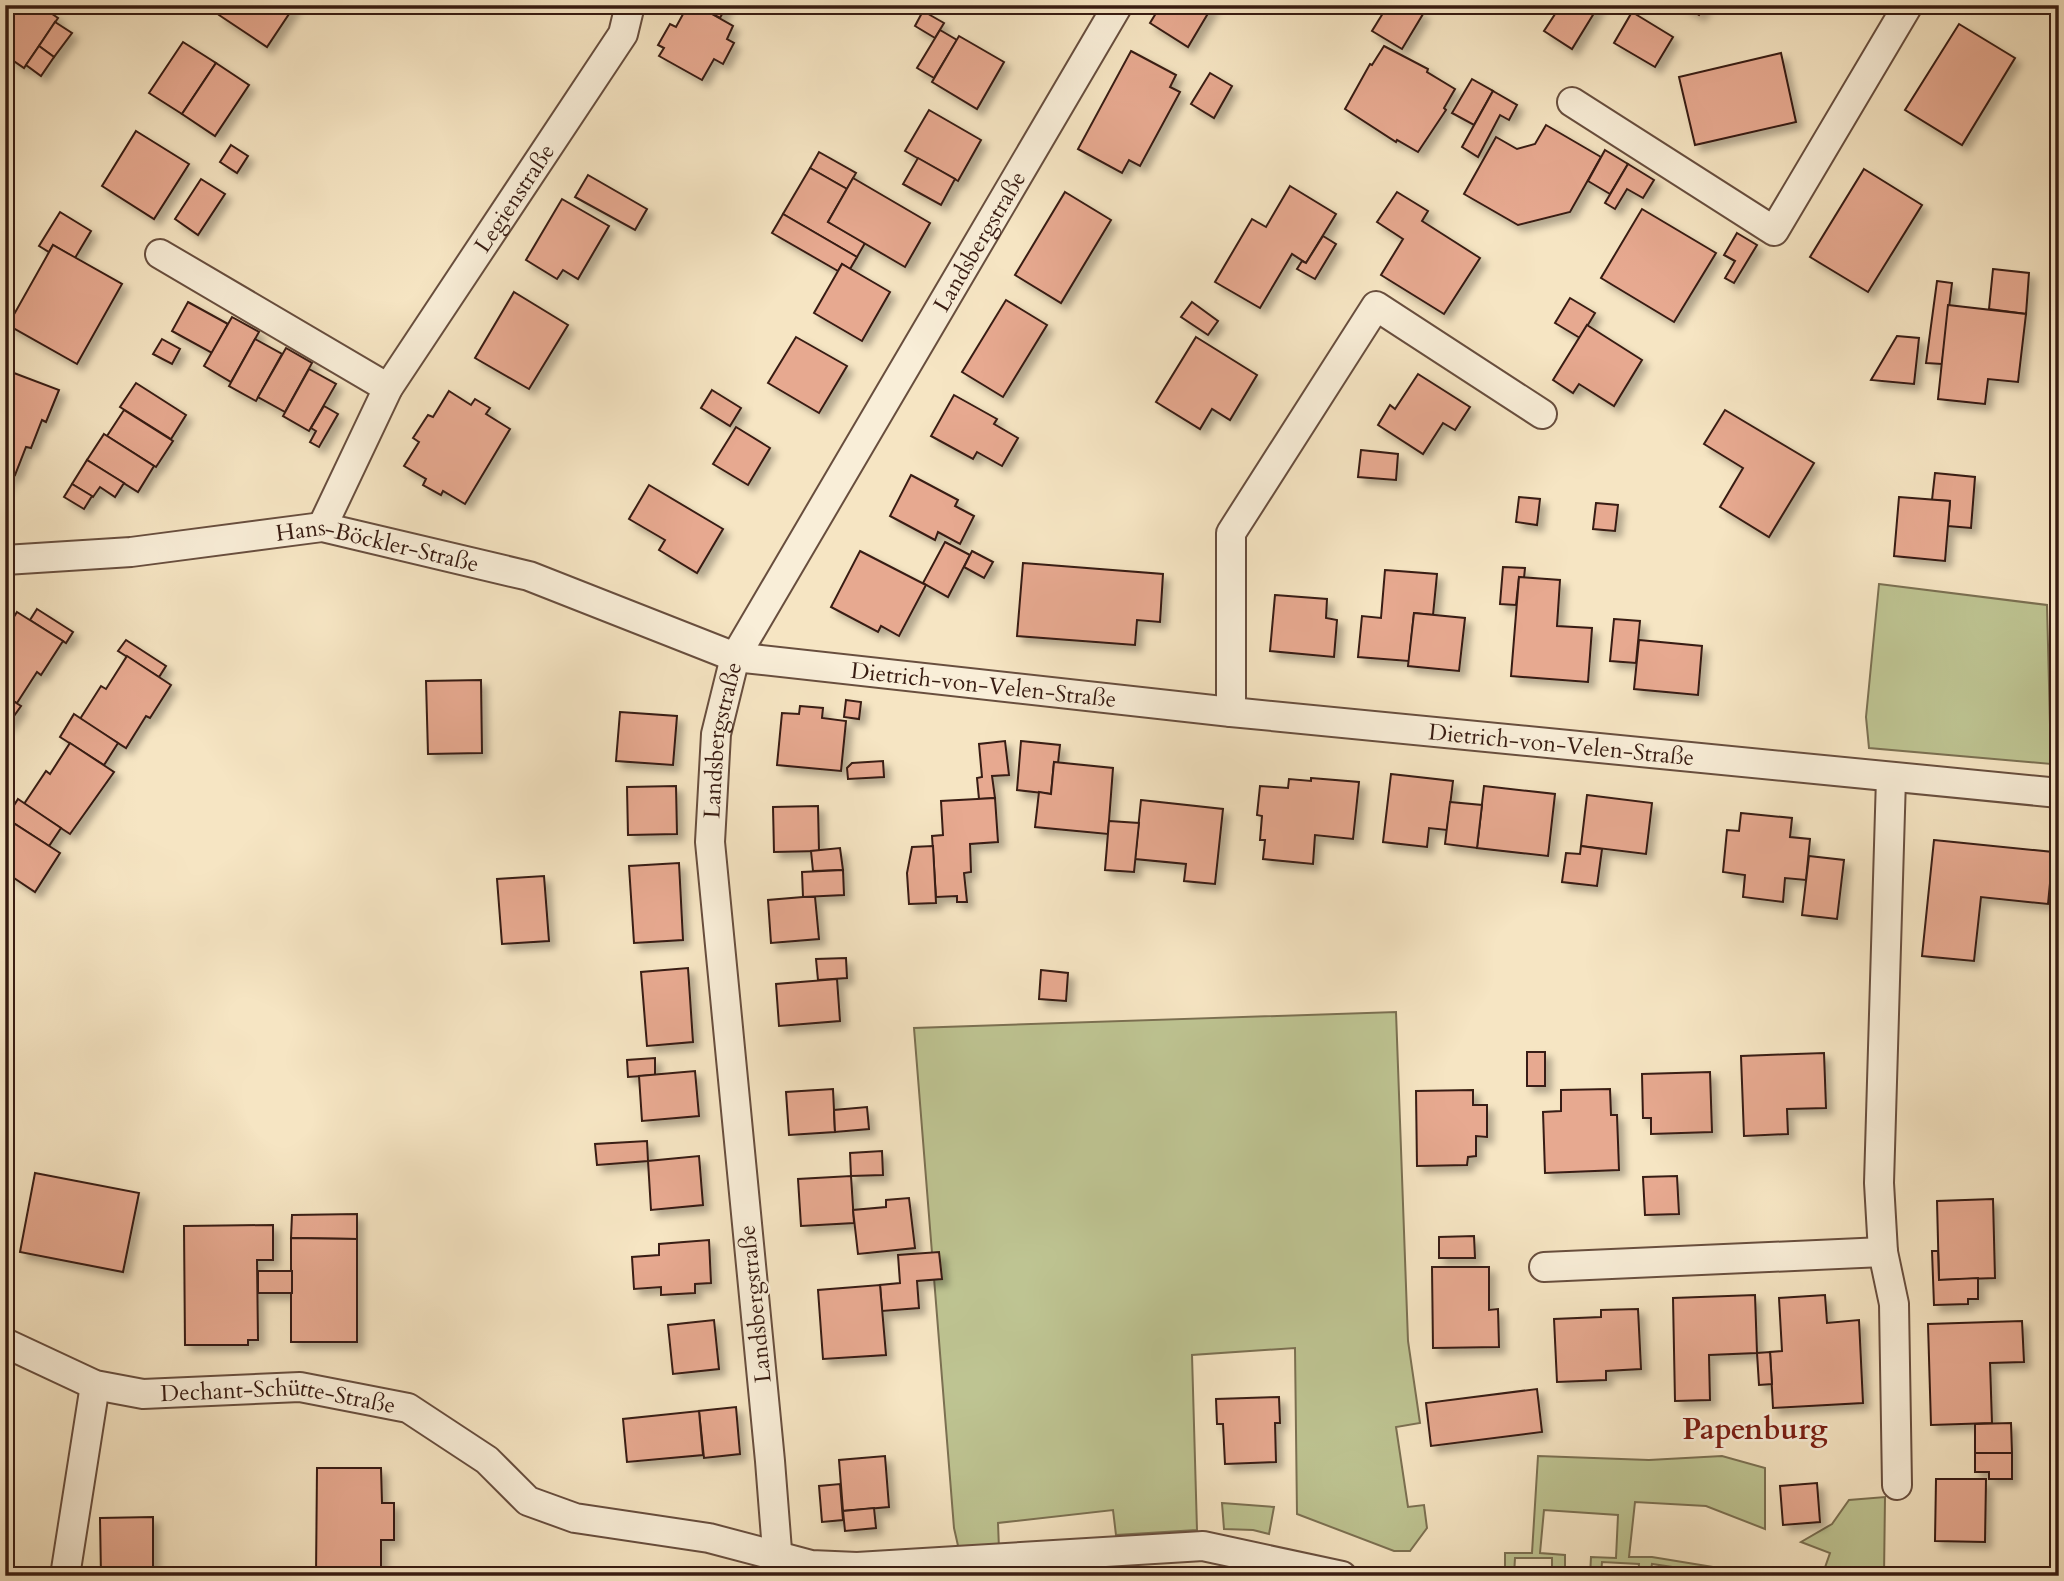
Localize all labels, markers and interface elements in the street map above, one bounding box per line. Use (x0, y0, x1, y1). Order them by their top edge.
street label: Legienstraße (467, 137, 562, 258)
street label: Landsbergstraße (926, 165, 1033, 317)
street label: Hans-Böckler-Straße (274, 511, 482, 579)
street label: Dietrich-von-Velen-Straße (849, 654, 1118, 715)
street label: Landsbergstraße (696, 659, 749, 819)
street label: Dietrich-von-Velen-Straße (1427, 716, 1696, 773)
street label: Landsbergstraße (731, 1224, 779, 1384)
street label: Dechant-Schütte-Straße (160, 1371, 398, 1421)
district label: Papenburg (1682, 1409, 1828, 1450)

